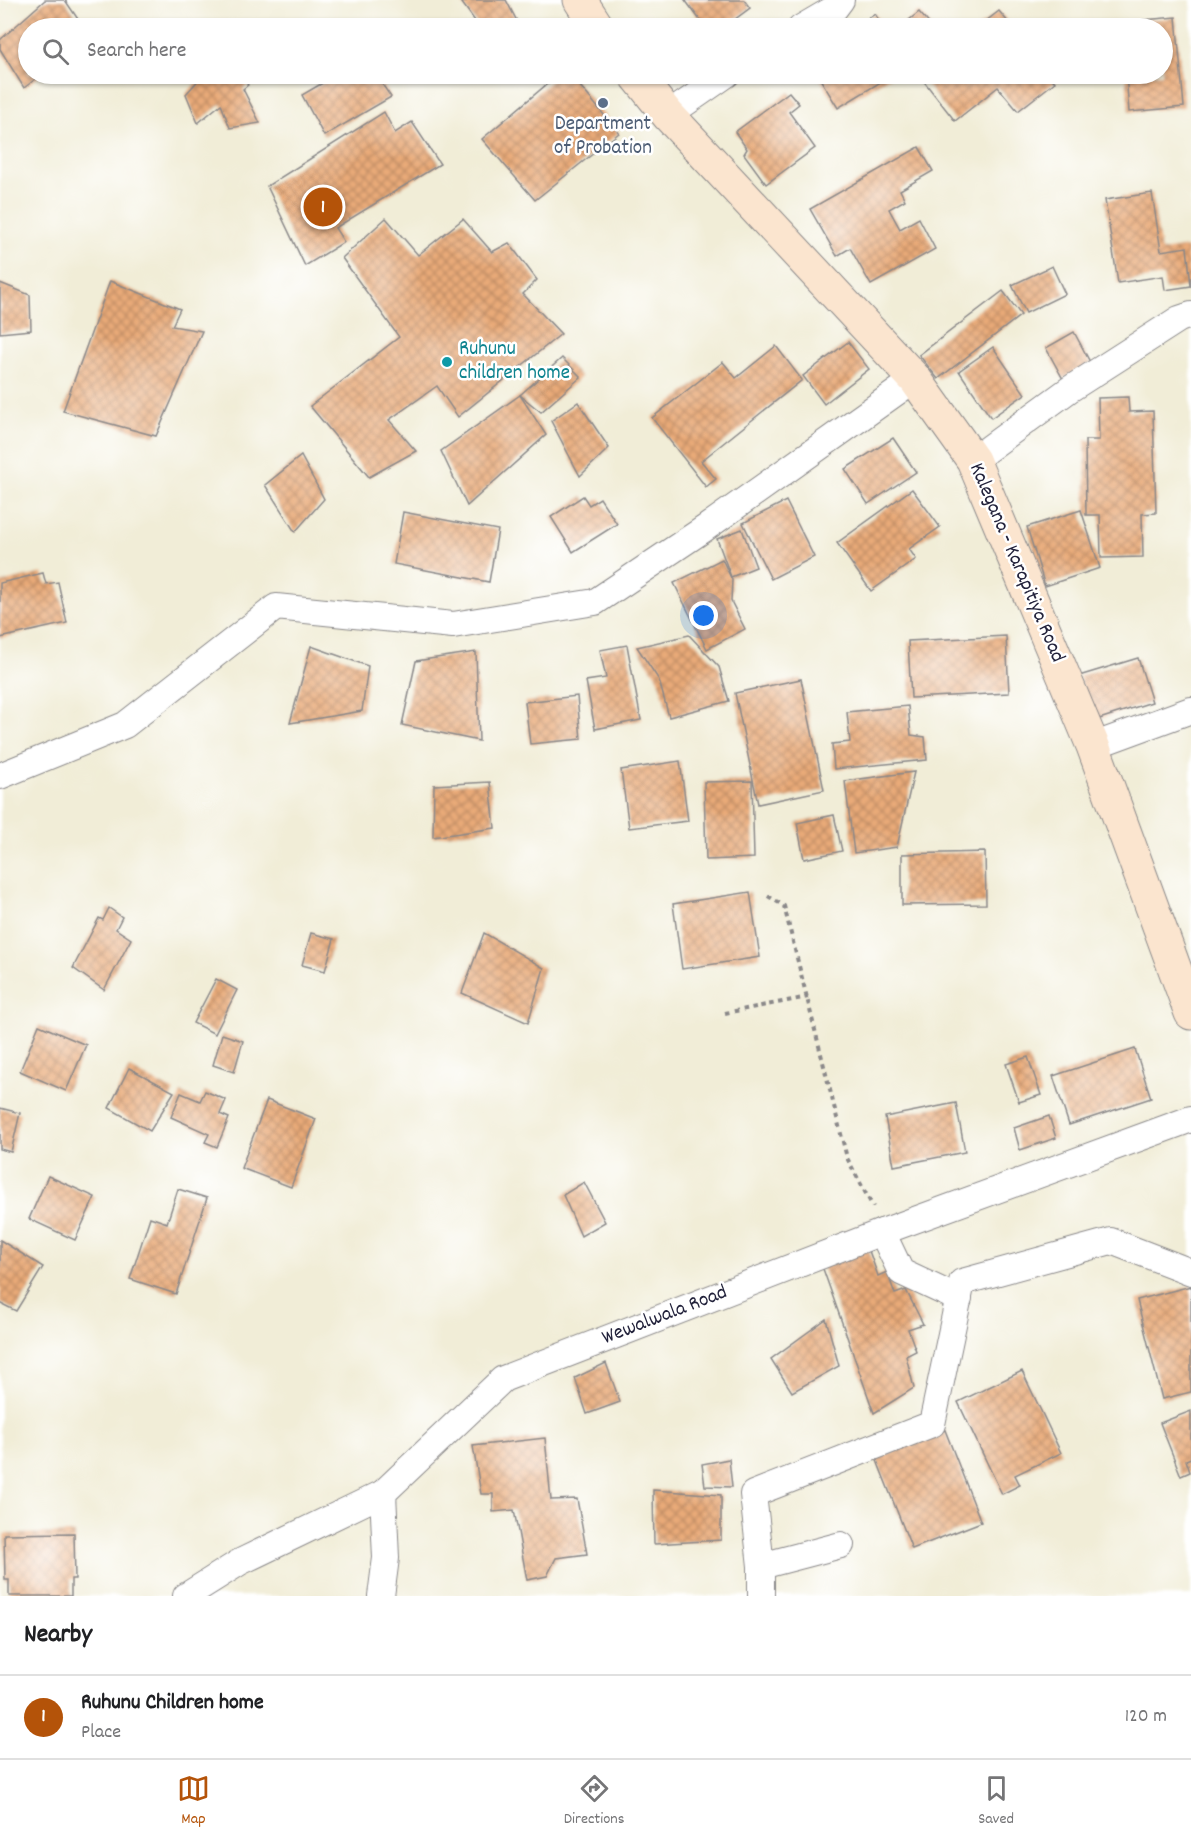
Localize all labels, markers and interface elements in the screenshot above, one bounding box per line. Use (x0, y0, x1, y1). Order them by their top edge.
search box (18, 18, 1173, 84)
icon: search (39, 35, 72, 68)
text: Search here (87, 36, 186, 67)
marker: Department of Probation (596, 96, 610, 110)
place label: Department of Probation (554, 110, 652, 164)
pin: 1 (304, 184, 342, 230)
place label: Ruhunu children home (459, 335, 570, 389)
marker: Ruhunu children home (440, 355, 454, 369)
street label: Kalegana - Karapitiya Road (960, 459, 1072, 667)
your location (689, 601, 718, 630)
street label: Wewalwala Road (598, 1278, 732, 1354)
text: Nearby (24, 1617, 92, 1654)
text: Ruhunu Children home (81, 1688, 264, 1719)
text: 1 (41, 1703, 46, 1731)
text: 120 m (1125, 1703, 1167, 1731)
text: Place (81, 1719, 121, 1747)
tab: Map (177, 1772, 210, 1831)
tab: Directions (564, 1772, 624, 1831)
tab: Saved (978, 1772, 1014, 1831)

